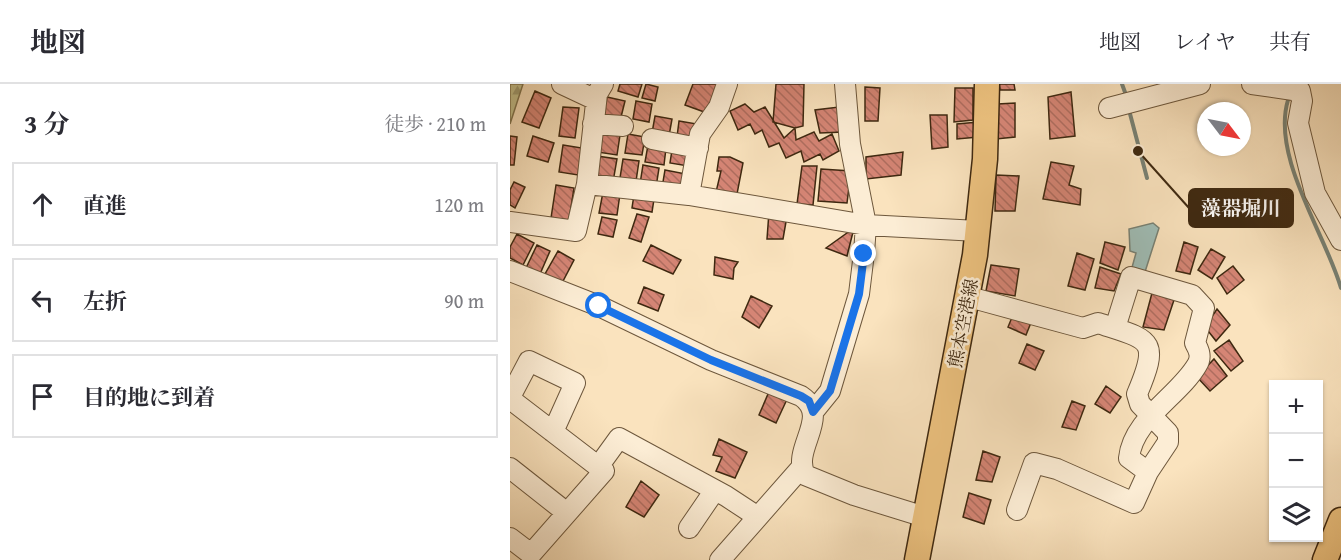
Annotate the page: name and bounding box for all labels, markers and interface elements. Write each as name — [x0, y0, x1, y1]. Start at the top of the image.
text: 地図 — [30, 21, 86, 62]
text: 地図 — [1099, 26, 1141, 57]
text: レイヤ — [1174, 26, 1236, 57]
text: 共有 — [1269, 26, 1311, 57]
north arrow — [1197, 102, 1251, 156]
text: 3 分 — [24, 104, 69, 143]
text: 徒歩 · 210 m — [384, 109, 486, 138]
icon: ahead — [26, 188, 59, 221]
text: 直進 — [83, 189, 127, 221]
callout: 藻器堀川 — [1189, 189, 1293, 227]
text: 120 m — [434, 190, 484, 219]
text: 藻器堀川 — [1201, 193, 1281, 222]
route end — [850, 240, 876, 266]
street label: 熊本空港線 — [941, 276, 985, 370]
icon: left — [26, 284, 59, 317]
text: 左折 — [83, 285, 127, 317]
text: 90 m — [444, 286, 484, 315]
route start — [585, 292, 611, 318]
icon: arrive — [26, 380, 59, 413]
map controls — [1269, 380, 1323, 542]
button: + — [1269, 380, 1323, 434]
text: 目的地に到着 — [83, 381, 215, 413]
button: − — [1269, 434, 1323, 488]
button: layers — [1269, 488, 1323, 542]

